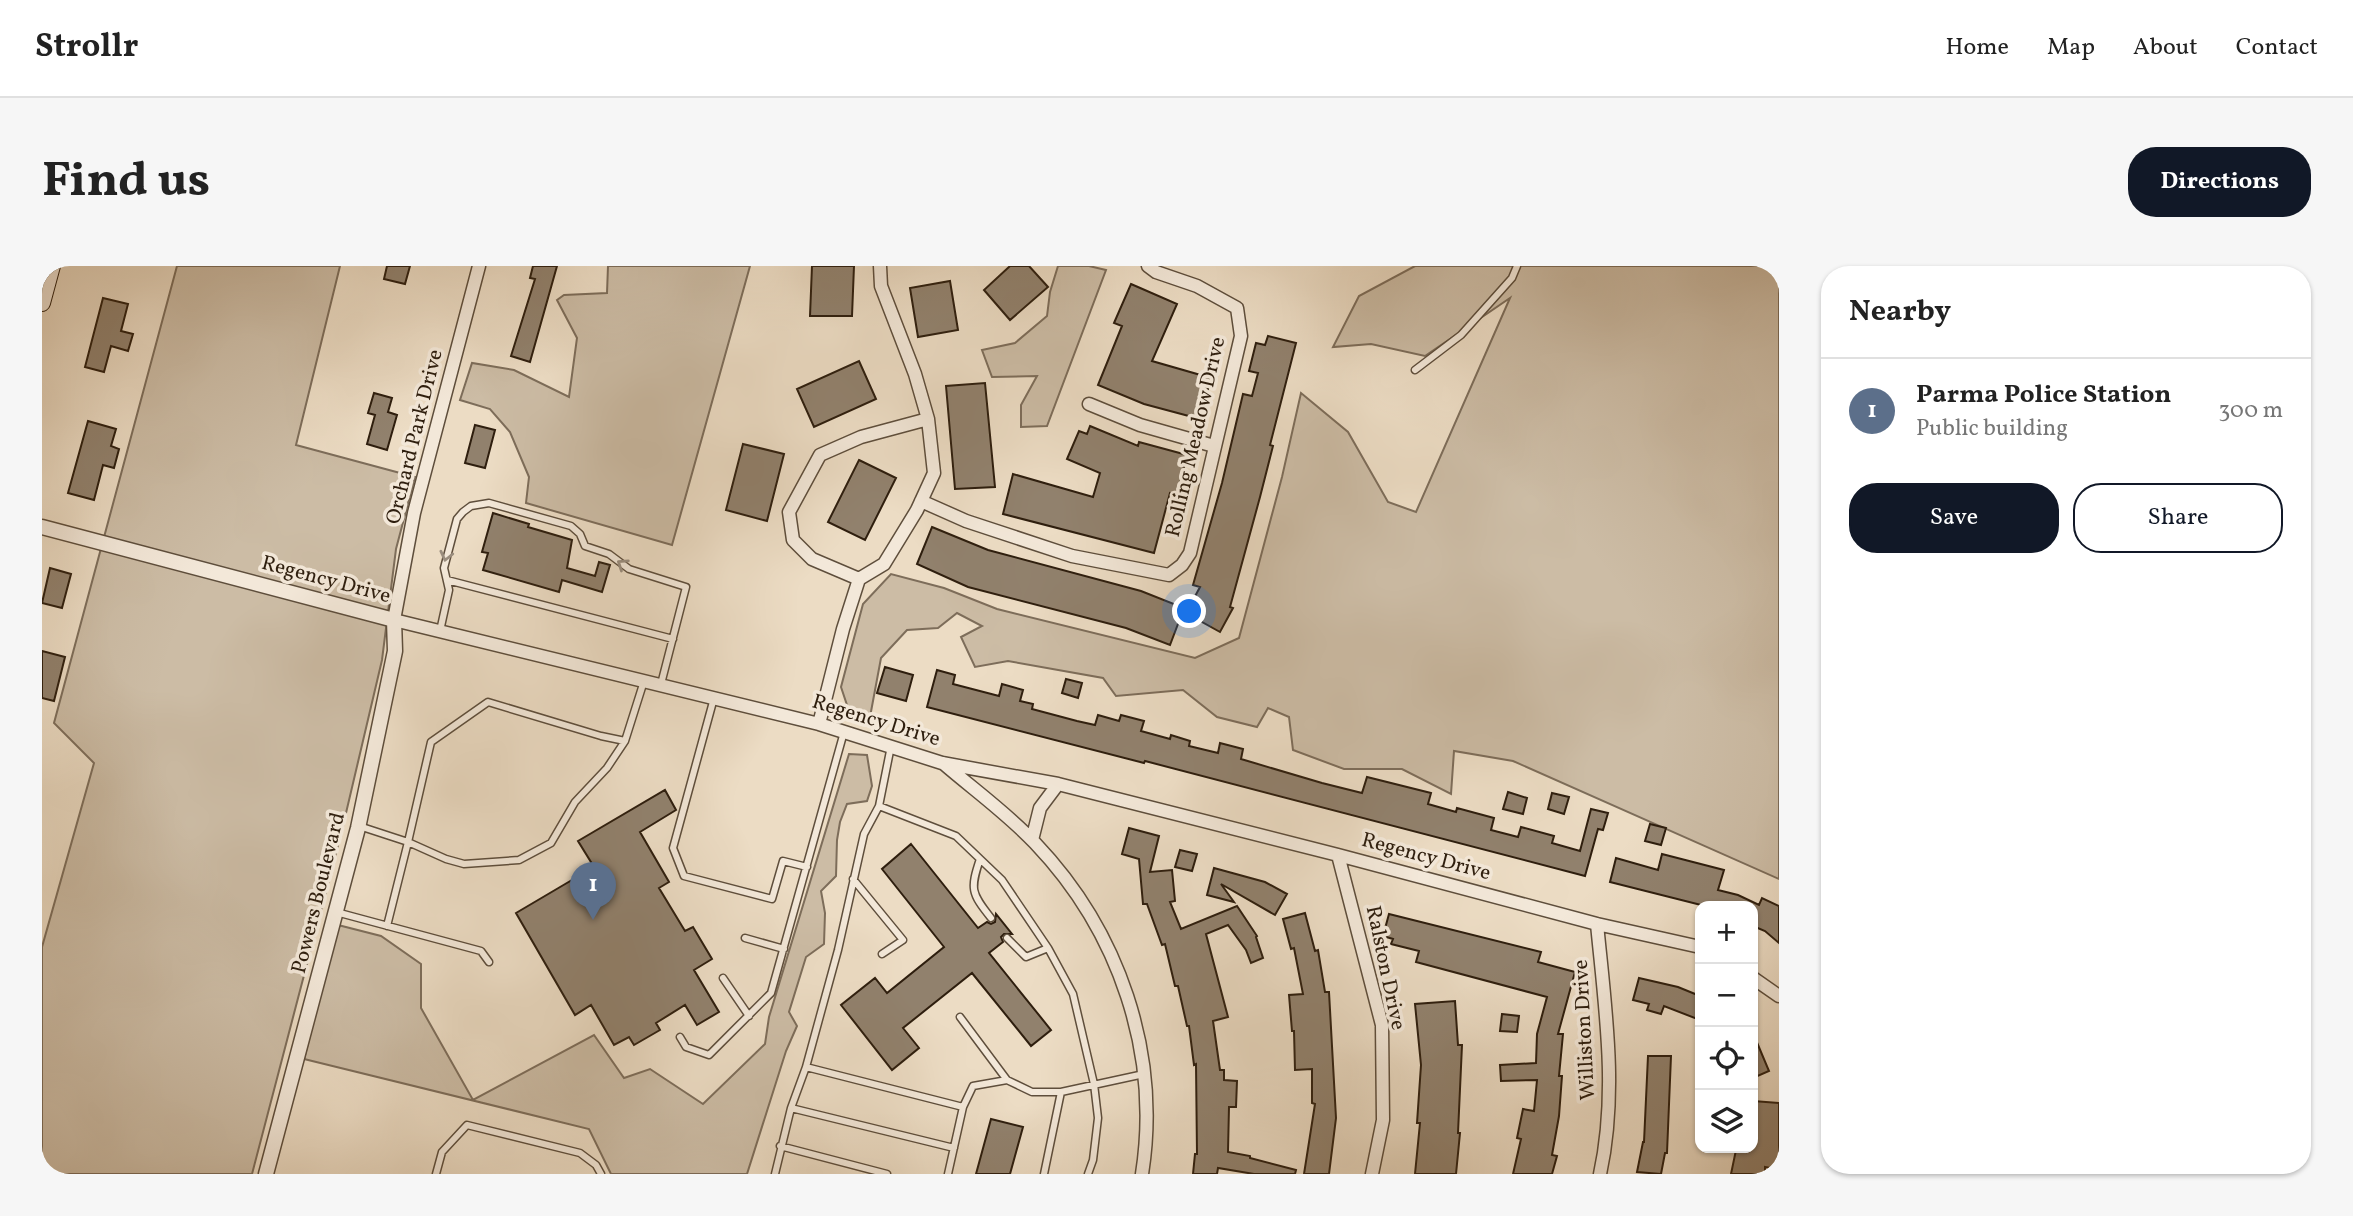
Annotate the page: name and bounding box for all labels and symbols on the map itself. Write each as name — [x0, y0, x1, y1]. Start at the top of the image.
street label: Rolling Meadow Drive — [1159, 334, 1233, 540]
street label: Orchard Park Drive — [379, 347, 451, 527]
street label: Regency Drive — [258, 549, 394, 611]
one-way arrow — [440, 549, 455, 561]
one-way arrow — [617, 559, 630, 572]
your location — [1172, 594, 1206, 628]
street label: Regency Drive — [808, 688, 944, 754]
street label: Powers Boulevard — [285, 809, 353, 977]
street label: Regency Drive — [1358, 826, 1494, 888]
pin: 1 — [570, 862, 616, 920]
street label: Ralston Drive — [1358, 903, 1412, 1033]
street label: Williston Drive — [1567, 959, 1603, 1101]

